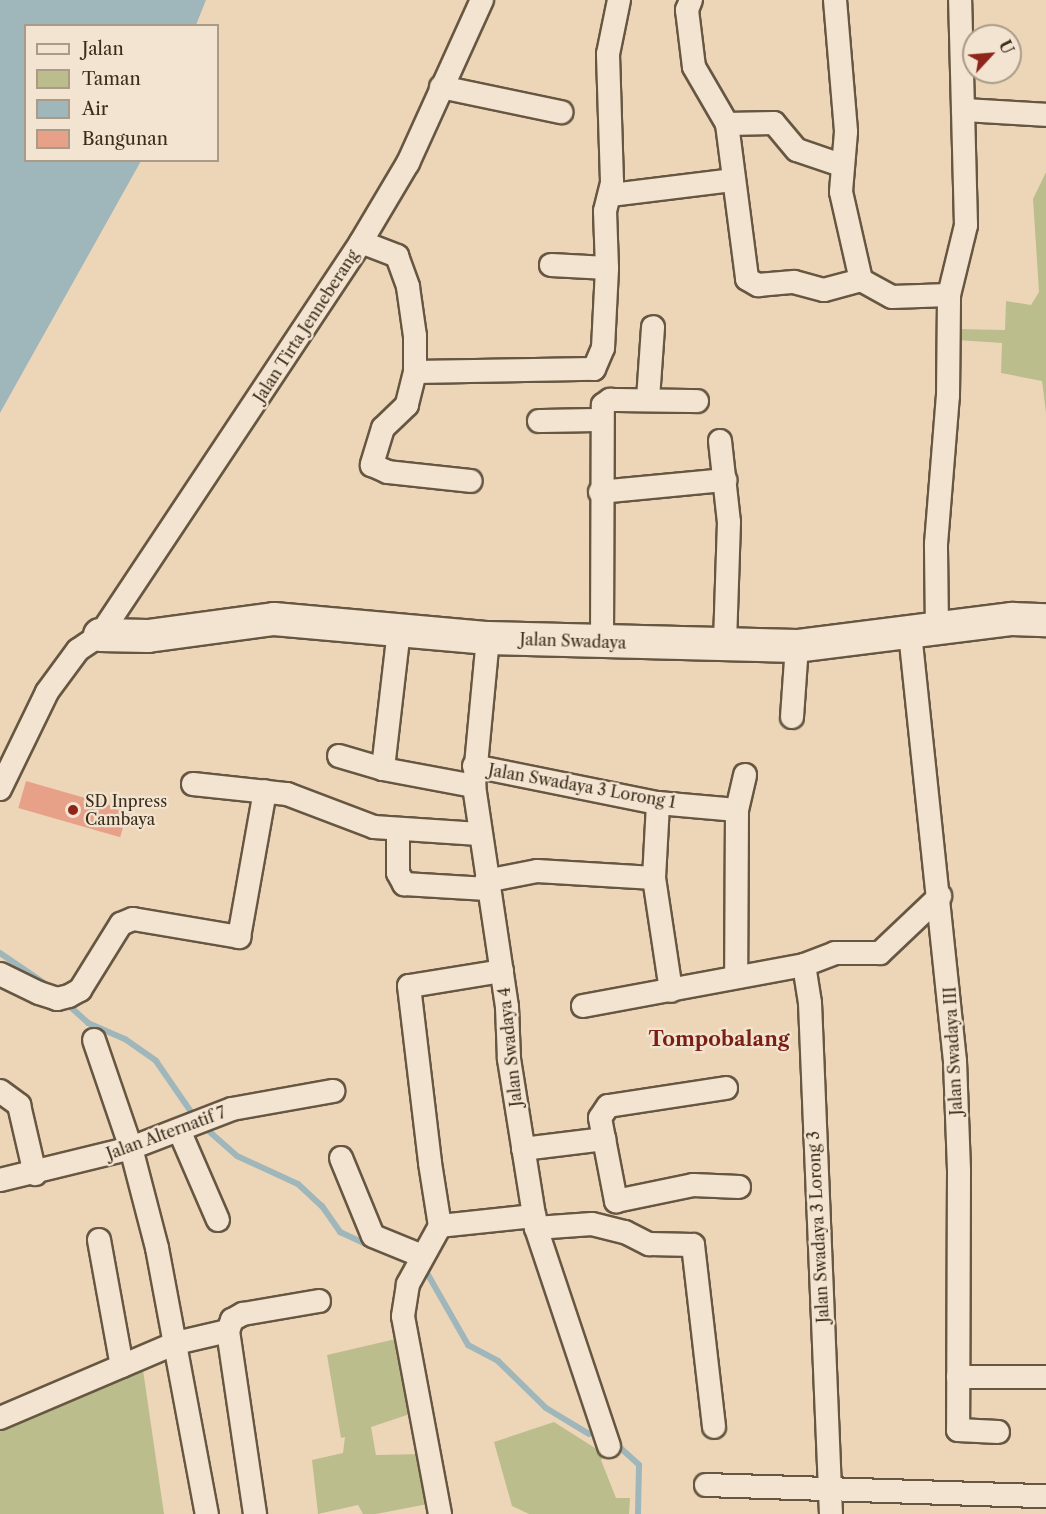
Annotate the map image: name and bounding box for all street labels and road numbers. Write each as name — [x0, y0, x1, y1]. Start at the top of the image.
street label: Jalan Tirta Jenneberang — [249, 246, 363, 406]
street label: Jalan Swadaya — [519, 630, 627, 652]
street label: Jalan Swadaya 3 Lorong 1 — [487, 760, 677, 812]
street label: Jalan Swadaya 4 — [494, 986, 526, 1108]
street label: Jalan Swadaya III — [940, 986, 966, 1116]
street label: Jalan Alternatif 7 — [103, 1102, 229, 1164]
street label: Jalan Swadaya 3 Lorong 3 — [803, 1131, 833, 1323]

